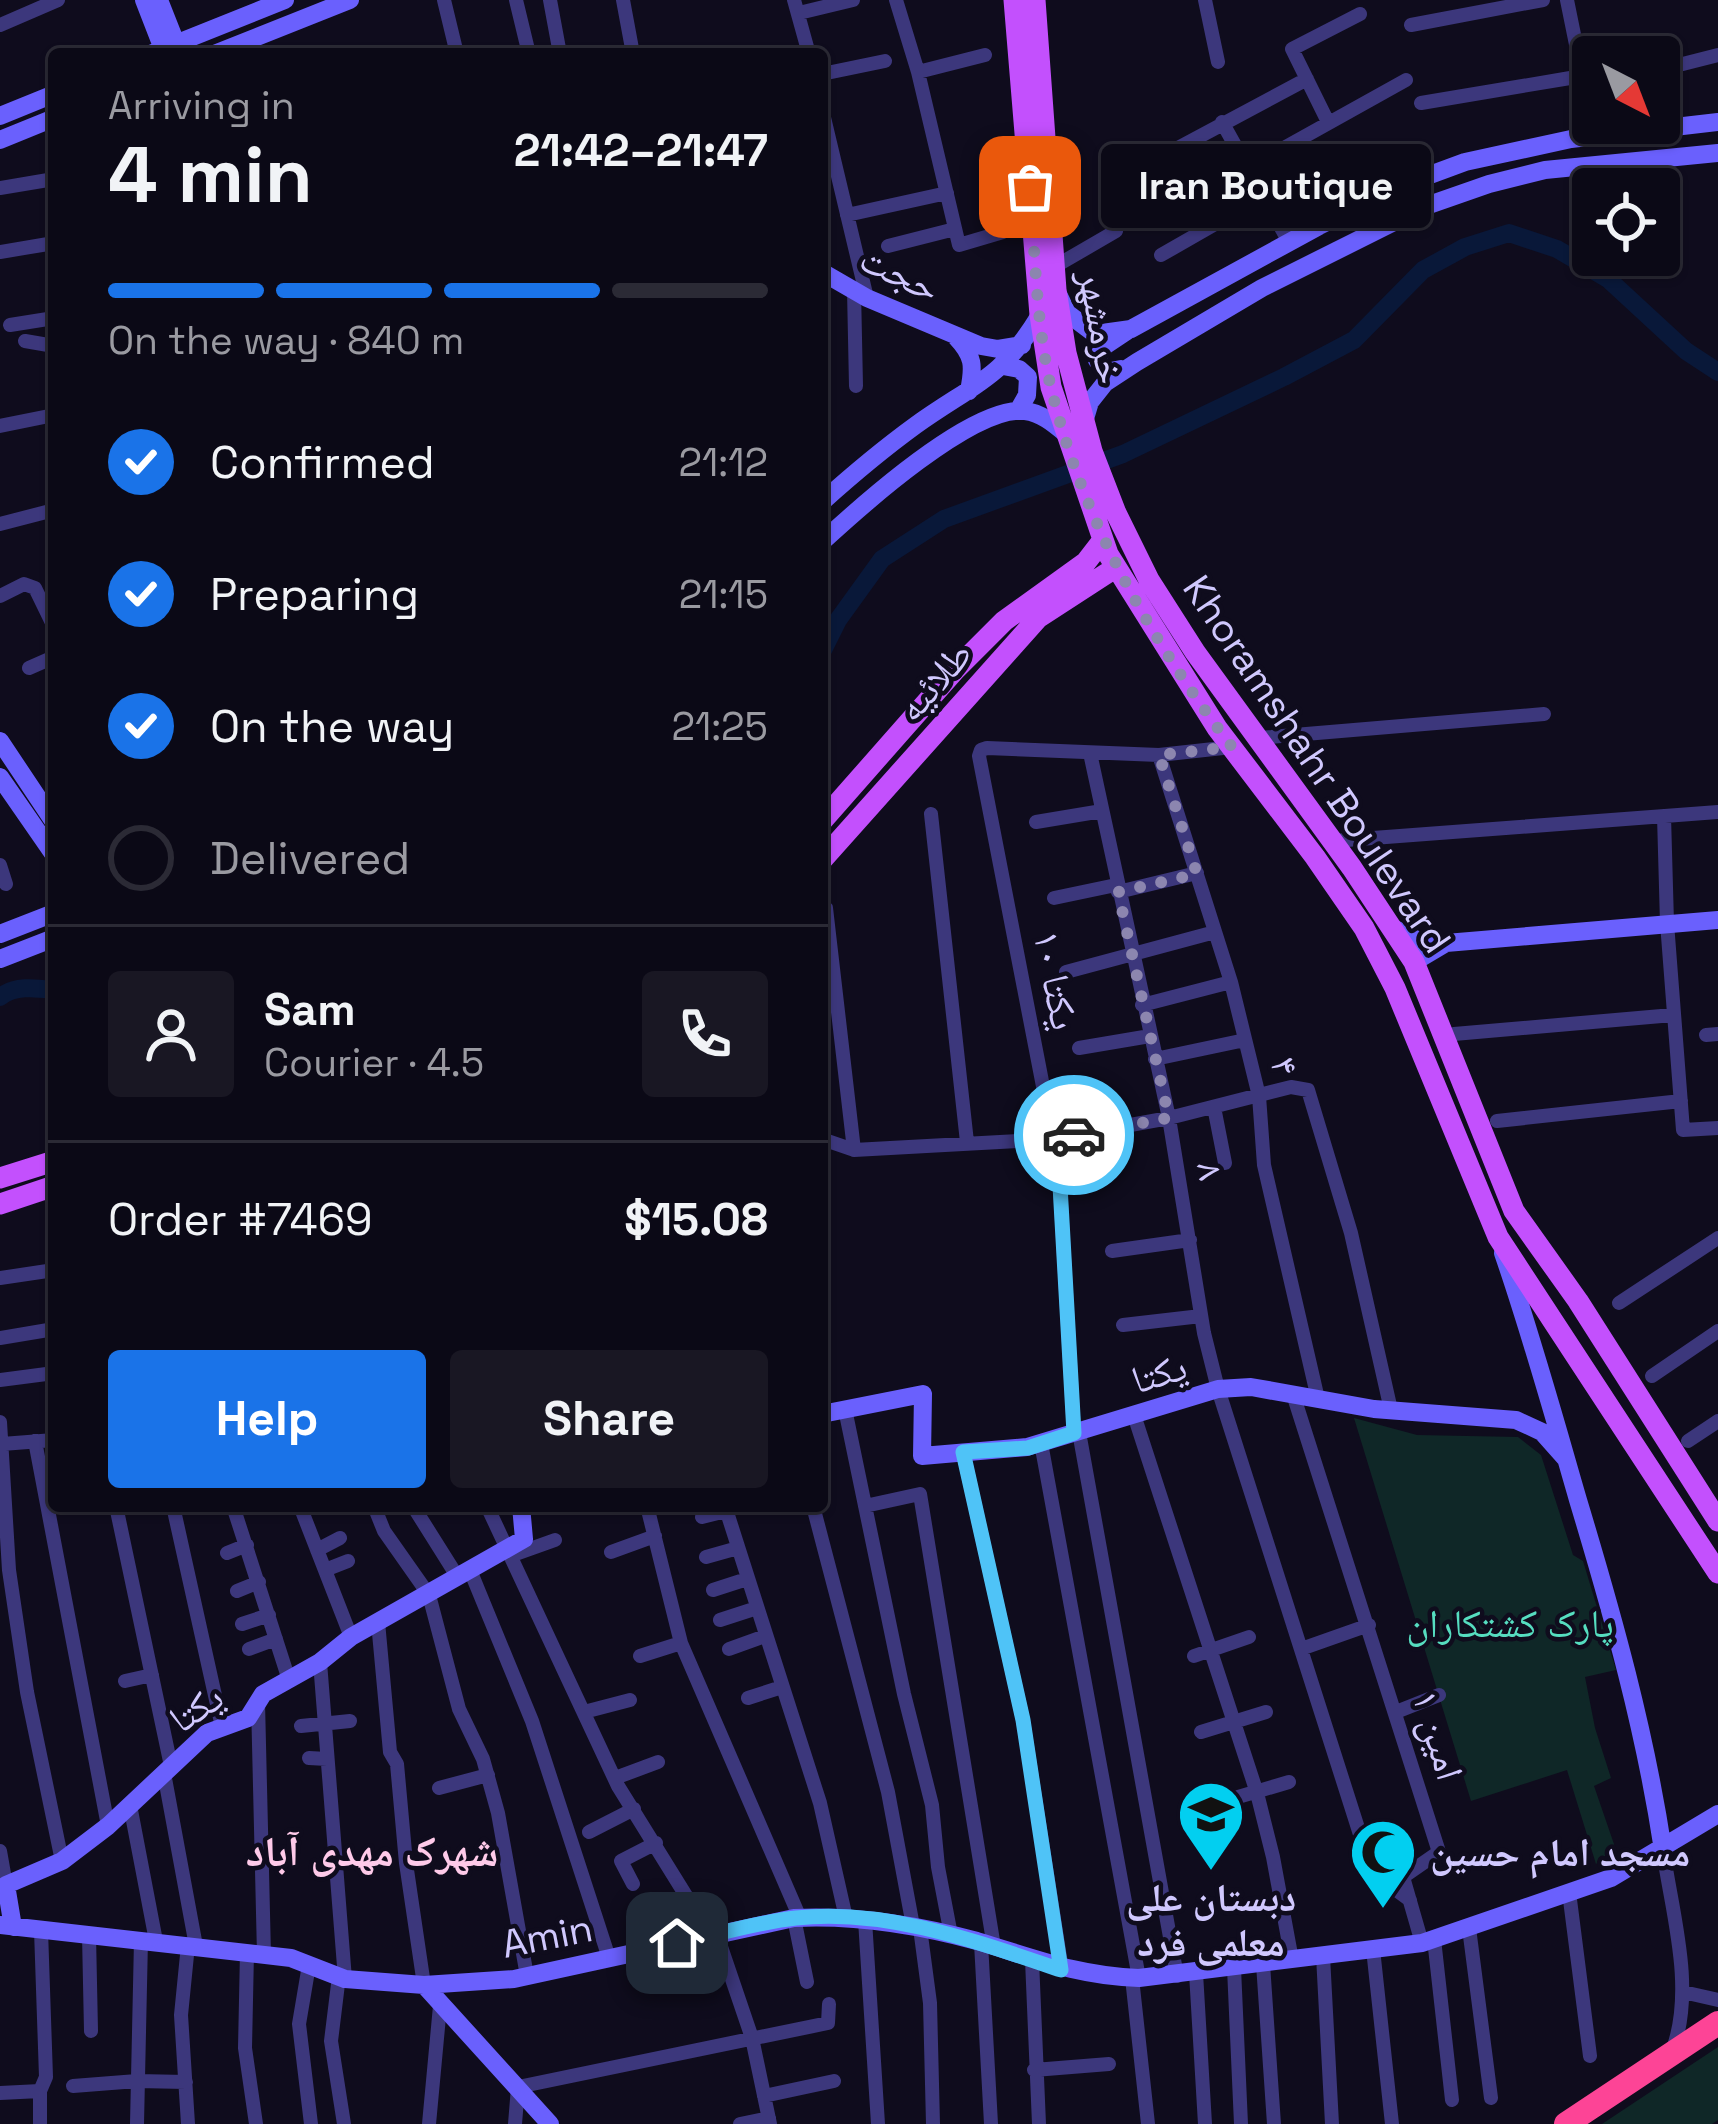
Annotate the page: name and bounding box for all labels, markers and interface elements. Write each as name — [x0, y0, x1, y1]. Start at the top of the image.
north arrow — [1572, 36, 1680, 144]
map controls — [1572, 36, 1680, 276]
text: Arriving in — [108, 81, 295, 130]
text: 21:42–21:47 — [514, 122, 768, 179]
text: 4 min — [108, 125, 313, 225]
pin — [979, 136, 1081, 238]
callout: Iran Boutique — [1102, 145, 1432, 229]
icon: bag — [997, 154, 1063, 220]
text: Iran Boutique — [1138, 161, 1394, 210]
button: locate — [1572, 168, 1680, 276]
street label: حجت — [852, 233, 948, 313]
street label: خرمشهر — [1068, 265, 1136, 388]
text: On the way · 840 m — [108, 316, 464, 365]
icon: check — [108, 429, 174, 495]
text: Confirmed — [210, 434, 435, 491]
text: 21:12 — [678, 438, 768, 487]
icon: check — [108, 561, 174, 627]
text: Preparing — [210, 566, 419, 623]
street label: Khoramshahr Boulevard — [1172, 566, 1462, 962]
text: 21:15 — [679, 570, 768, 619]
street label: طلائیه — [885, 630, 983, 732]
icon: check — [108, 693, 174, 759]
text: On the way — [210, 698, 454, 755]
text: 21:25 — [671, 702, 768, 751]
text: Delivered — [210, 830, 410, 887]
street label: ۱۰ یکتا — [1022, 926, 1090, 1034]
button: person — [108, 971, 234, 1097]
button: phone — [642, 971, 768, 1097]
text: Sam — [264, 981, 356, 1038]
text: Courier · 4.5 — [264, 1038, 484, 1087]
street label: ۴ — [1259, 1052, 1311, 1080]
courier — [1014, 1075, 1134, 1195]
icon: car — [1041, 1102, 1107, 1168]
street label: ۸ — [1185, 1158, 1237, 1184]
text: Order #7469 — [108, 1191, 373, 1248]
text: $15.08 — [624, 1191, 768, 1248]
street label: یکتا — [1125, 1342, 1193, 1404]
button: Help — [108, 1350, 426, 1488]
button: Share — [450, 1350, 768, 1488]
park label: پارک کشتکاران — [1406, 1599, 1614, 1648]
street label: یکتا — [159, 1672, 233, 1744]
street label: امین ۱ — [1401, 1684, 1475, 1786]
school or university icon: دبستان علی معلمی فرد — [1176, 1779, 1246, 1873]
mosque icon: مسجد امام حسین — [1348, 1817, 1418, 1911]
district label: شهرک مهدی آباد — [246, 1825, 498, 1878]
place label: مسجد امام حسین — [1430, 1828, 1690, 1879]
place label: دبستان علی معلمی فرد — [1126, 1873, 1296, 1967]
pin — [626, 1892, 728, 1994]
street label: Amin — [497, 1903, 597, 1969]
icon: home — [644, 1910, 710, 1976]

